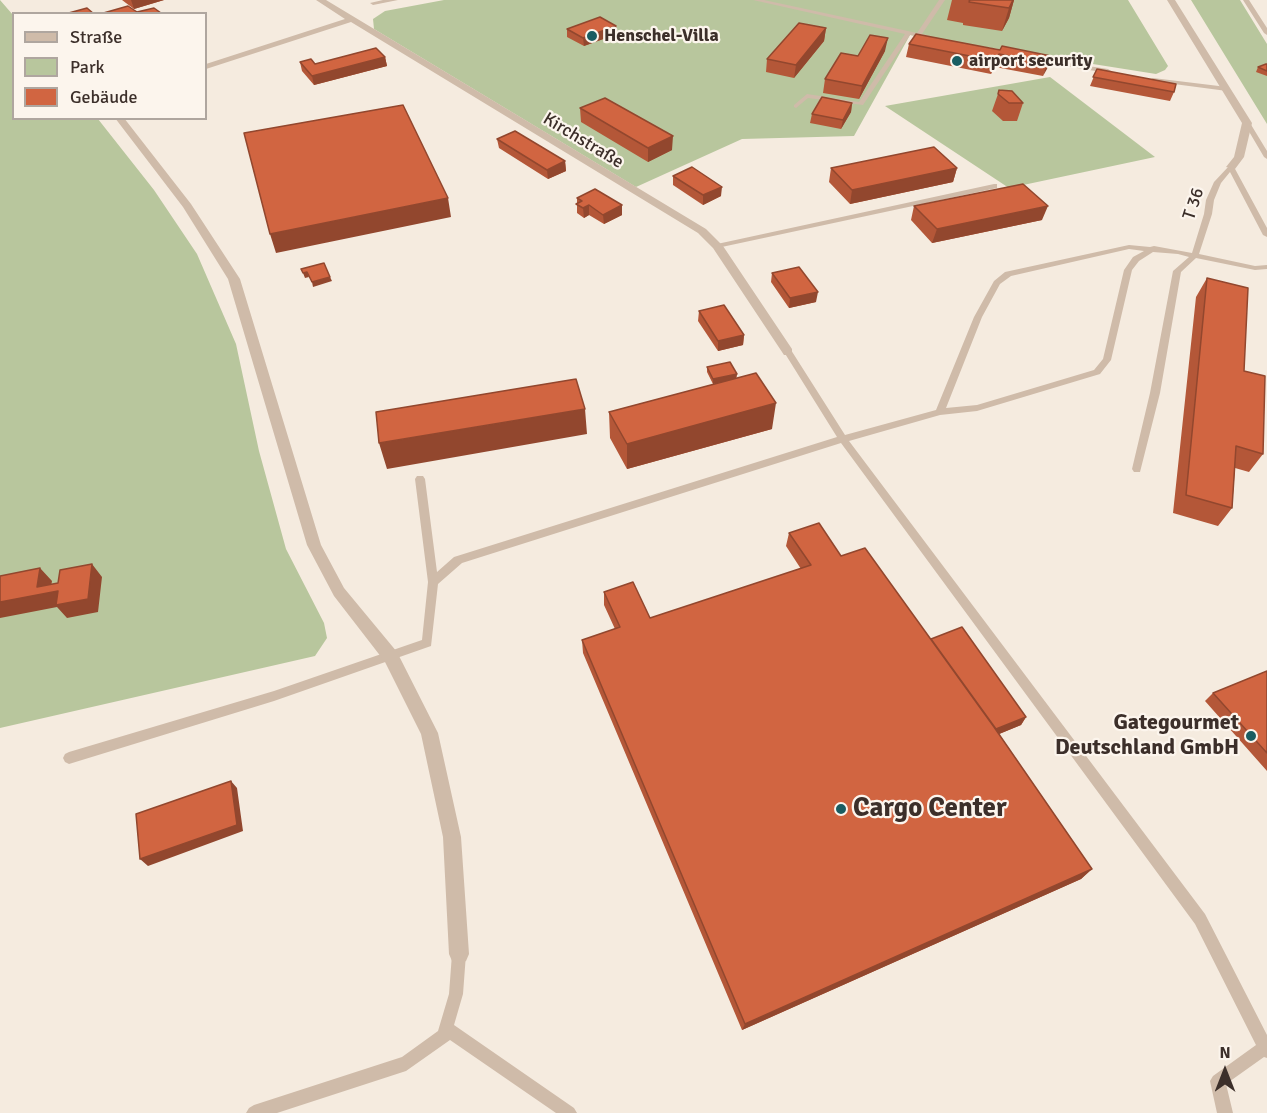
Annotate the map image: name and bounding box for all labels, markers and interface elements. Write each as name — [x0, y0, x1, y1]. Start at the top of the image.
legend — [12, 12, 207, 120]
place label: Henschel-Villa — [604, 25, 719, 47]
text: Straße — [70, 26, 122, 48]
marker: Henschel-Villa — [585, 29, 599, 43]
place label: airport security — [969, 50, 1092, 72]
marker: airport security — [950, 54, 964, 68]
text: Park — [70, 56, 105, 78]
text: Gebäude — [70, 86, 138, 108]
street label: Kirchstraße — [539, 108, 627, 174]
street label: T 36 — [1179, 185, 1209, 223]
place label: Gategourmet Deutschland GmbH — [1055, 710, 1239, 762]
marker: Gategourmet Deutschland GmbH — [1244, 729, 1258, 743]
place label: Cargo Center — [853, 793, 1007, 825]
marker: Cargo Center — [834, 802, 848, 816]
north arrow — [1195, 1041, 1255, 1101]
text: N — [1219, 1043, 1231, 1063]

